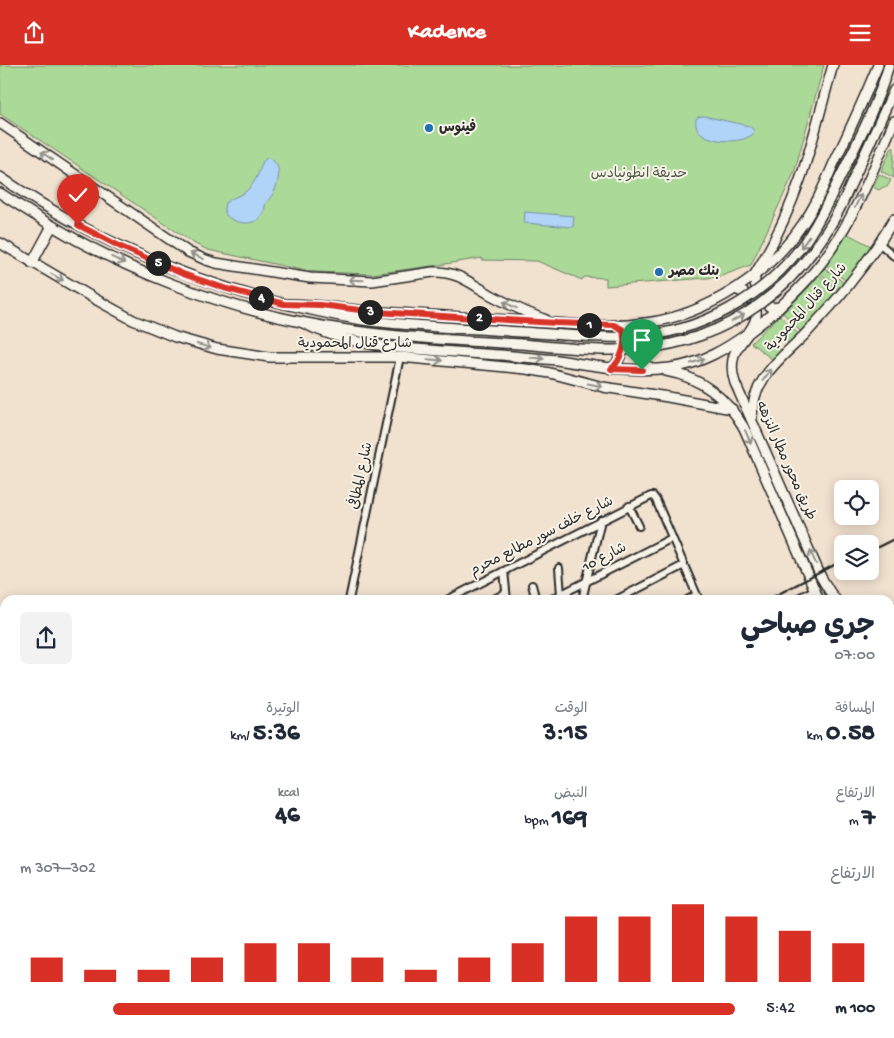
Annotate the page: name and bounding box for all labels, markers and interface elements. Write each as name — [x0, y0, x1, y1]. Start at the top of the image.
icon: share — [20, 19, 48, 47]
icon: menu — [846, 19, 874, 47]
text: Kadence — [408, 20, 486, 46]
place label: فينوس — [439, 118, 476, 137]
marker: فينوس — [423, 122, 435, 134]
one-way arrow — [40, 151, 54, 161]
park label: حديقة انطونيادس — [591, 166, 687, 183]
pin — [57, 174, 99, 225]
icon: check — [64, 181, 92, 209]
one-way arrow — [854, 194, 863, 209]
one-way arrow — [800, 235, 810, 249]
one-way arrow — [189, 250, 204, 260]
pin: 5 — [146, 251, 170, 275]
text: 5 — [155, 255, 162, 272]
one-way arrow — [110, 256, 125, 265]
street label: شارع قنال المحمودية — [763, 260, 851, 356]
place label: بنك مصر — [667, 264, 719, 281]
marker: بنك مصر — [653, 266, 665, 278]
one-way arrow — [49, 273, 64, 282]
one-way arrow — [349, 276, 365, 285]
pin: 4 — [248, 285, 274, 311]
text: 4 — [258, 290, 265, 307]
pin: 3 — [358, 299, 382, 325]
one-way arrow — [503, 300, 518, 309]
text: 3 — [367, 304, 374, 321]
pin: 2 — [466, 305, 492, 331]
text: 2 — [476, 310, 483, 327]
pin: 1 — [576, 313, 602, 337]
one-way arrow — [730, 313, 745, 322]
text: 1 — [587, 317, 592, 334]
pin — [621, 319, 663, 370]
icon: arrive — [628, 326, 656, 354]
street label: شارع قنال المحمودية — [298, 336, 412, 353]
one-way arrow — [195, 342, 211, 351]
one-way arrow — [529, 353, 545, 363]
one-way arrow — [427, 355, 443, 365]
one-way arrow — [690, 356, 706, 366]
one-way arrow — [761, 369, 772, 382]
one-way arrow — [587, 381, 603, 390]
street label: طريق محور مطار النزهه — [751, 399, 819, 523]
one-way arrow — [743, 429, 753, 444]
street label: شارع المطافى — [344, 440, 377, 511]
map controls — [834, 480, 879, 580]
button: locate — [834, 480, 879, 525]
street label: شارع خلف سور مطابع محرم — [467, 493, 617, 581]
button: layers — [834, 535, 879, 580]
street label: شارع 10 — [579, 540, 630, 577]
one-way arrow — [807, 550, 817, 565]
text: جري صباحي — [741, 611, 875, 644]
button: share — [20, 612, 72, 664]
text: 07:00 — [834, 647, 875, 666]
text: الوتيرة — [266, 701, 300, 718]
text: الوقت — [555, 701, 587, 718]
text: المسافة — [835, 701, 875, 718]
text: 5:36 — [253, 720, 300, 749]
text: 3:15 — [543, 720, 587, 749]
text: 0.58 — [826, 720, 875, 749]
text: /km — [230, 728, 253, 745]
text: km — [807, 728, 826, 745]
text: kcal — [278, 785, 300, 802]
text: النبض — [554, 786, 587, 803]
text: الارتفاع — [836, 786, 875, 803]
text: 46 — [275, 802, 300, 831]
text: 169 — [552, 805, 587, 834]
text: 7 — [862, 805, 875, 834]
text: bpm — [524, 813, 552, 830]
text: m — [849, 813, 862, 830]
text: 302–307 m — [20, 860, 96, 879]
text: الارتفاع — [830, 866, 875, 885]
text: 5:42 — [766, 1000, 795, 1019]
text: 100 m — [835, 1000, 875, 1019]

